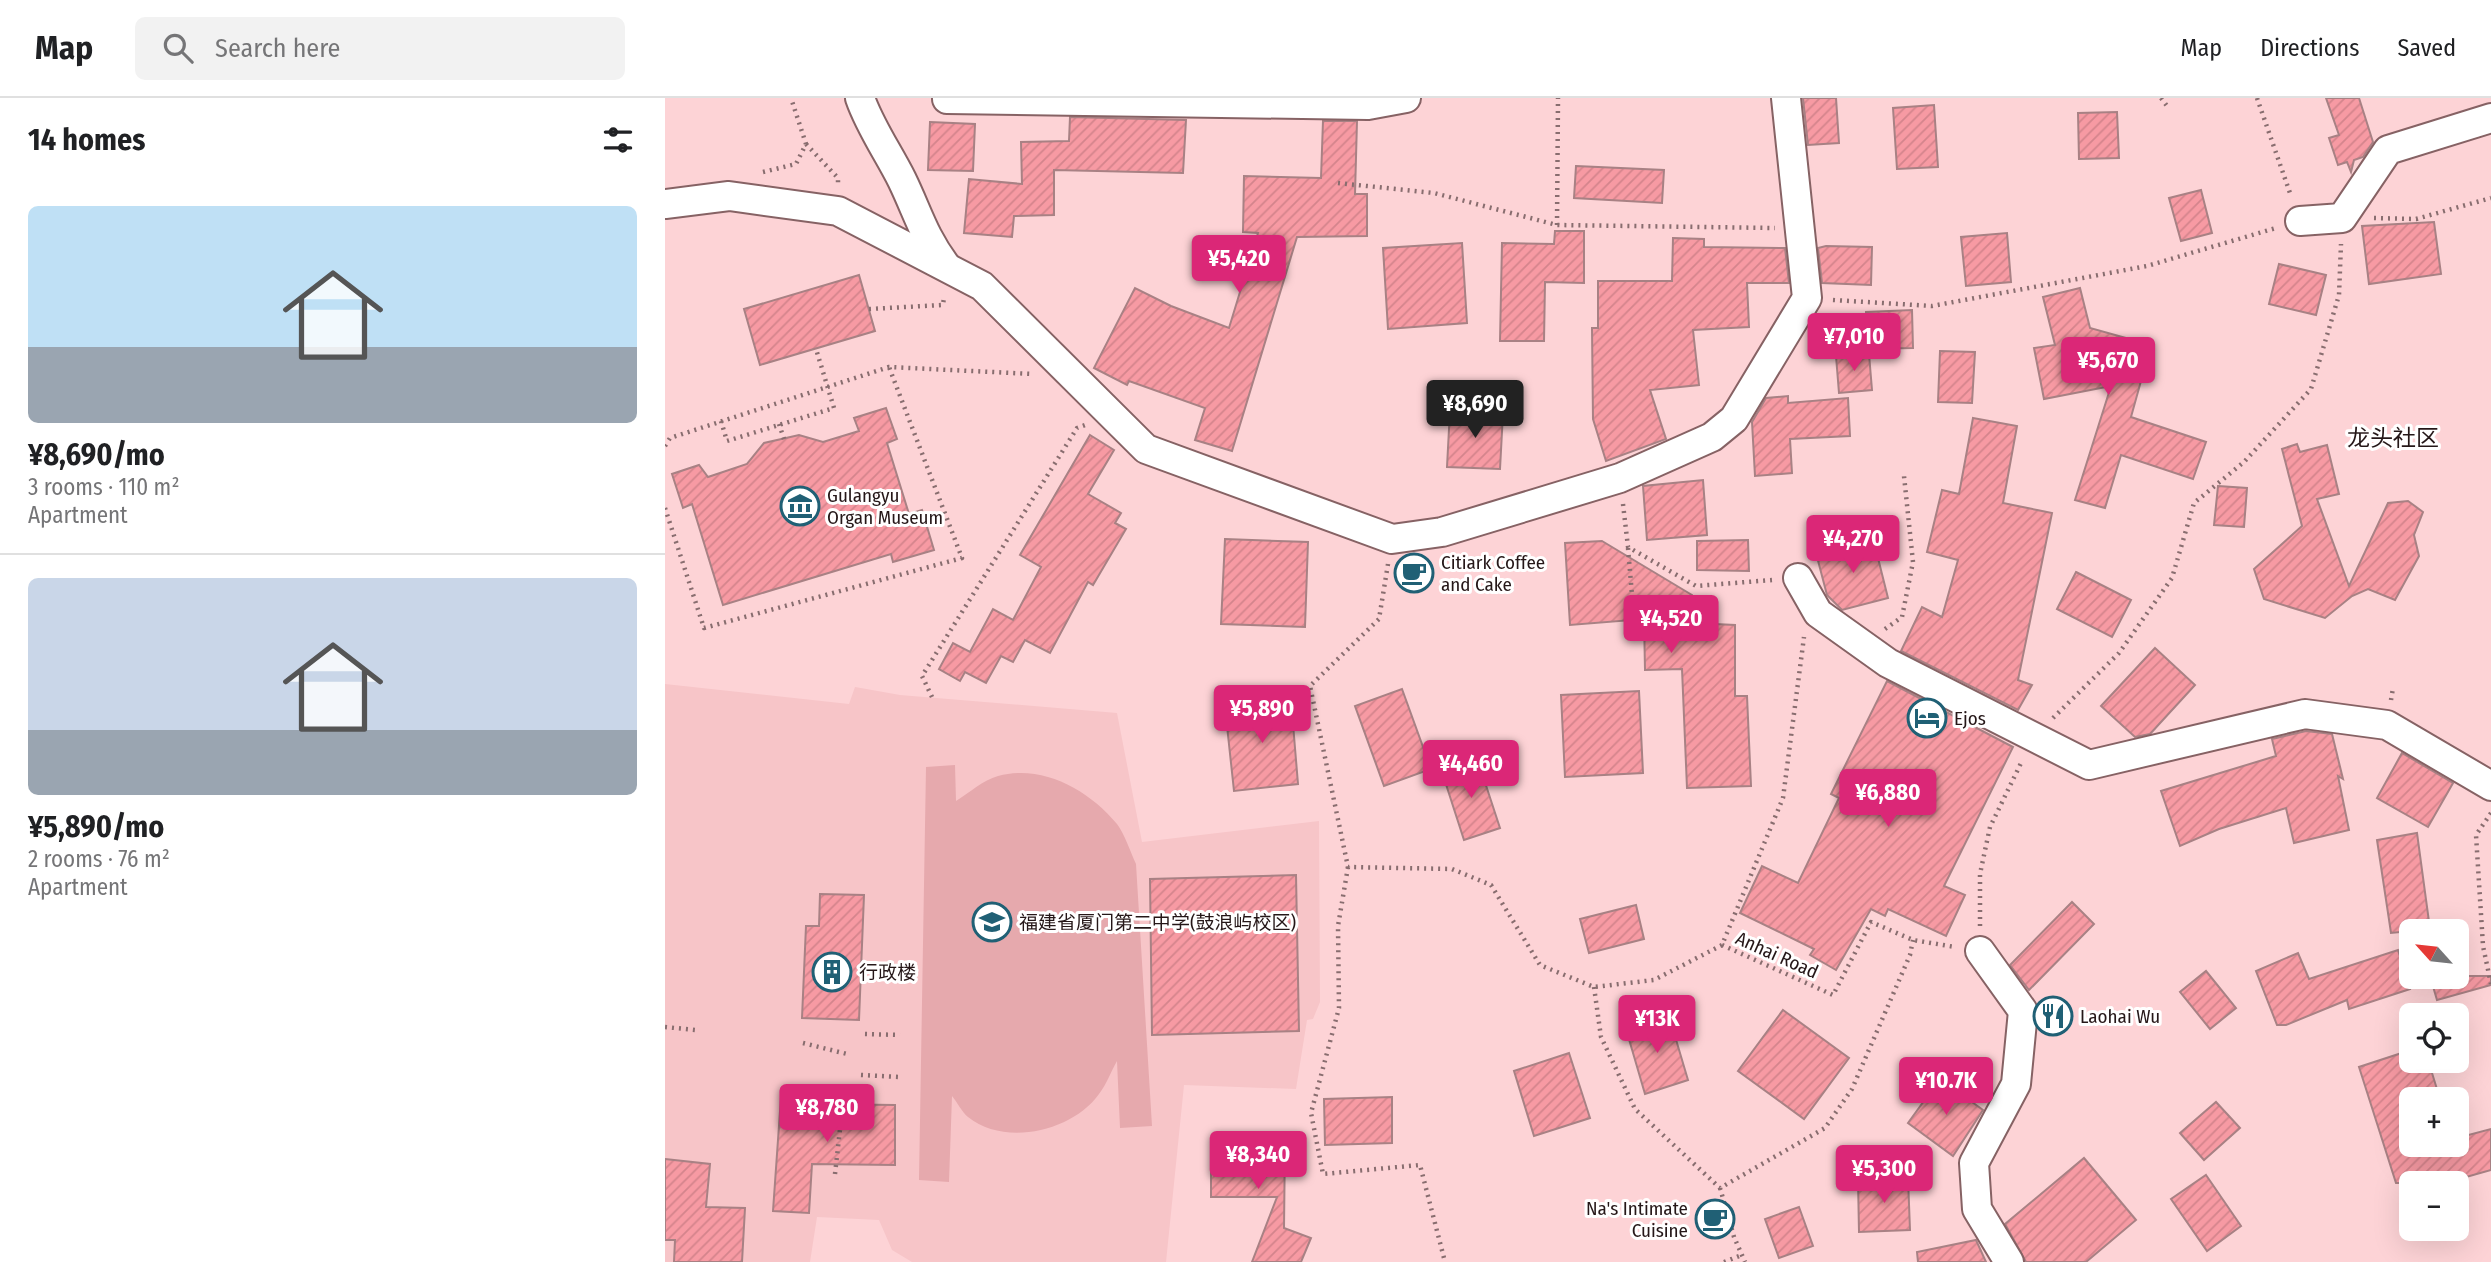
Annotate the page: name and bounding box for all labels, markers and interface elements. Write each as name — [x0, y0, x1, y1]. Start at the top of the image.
search box — [135, 17, 625, 80]
text: Map — [35, 28, 93, 68]
icon: search — [159, 29, 197, 67]
text: Search here — [215, 33, 340, 64]
text: Map — [2181, 34, 2222, 62]
text: Directions — [2260, 34, 2359, 62]
text: Saved — [2397, 34, 2456, 62]
icon: filters — [599, 121, 637, 159]
text: 14 homes — [28, 122, 145, 158]
pin: ¥5,420 — [1182, 236, 1296, 295]
text: ¥5,420 — [1208, 244, 1270, 272]
icon: home — [270, 252, 396, 378]
pin: ¥7,010 — [1797, 314, 1911, 373]
text: ¥7,010 — [1824, 322, 1884, 350]
pin: ¥5,670 — [2051, 338, 2165, 397]
text: ¥5,670 — [2077, 346, 2139, 374]
pin: ¥8,690 — [1418, 380, 1532, 440]
text: ¥8,690 — [1443, 389, 1507, 417]
district label: 龙头社区 — [2347, 424, 2439, 452]
text: ¥8,690/mo — [28, 437, 165, 473]
text: 3 rooms · 110 m² — [28, 473, 179, 501]
place label: Gulangyu Organ Museum — [827, 484, 943, 529]
museum icon: Gulangyu Organ Museum — [779, 485, 821, 527]
text: Apartment — [28, 501, 128, 529]
pin: ¥4,270 — [1796, 516, 1910, 575]
text: ¥4,270 — [1822, 524, 1884, 552]
place label: Citiark Coffee and Cake — [1441, 551, 1545, 596]
cafe icon: Citiark Coffee and Cake — [1393, 552, 1435, 594]
pin: ¥4,520 — [1614, 596, 1728, 655]
text: ¥4,520 — [1640, 604, 1702, 632]
icon: home — [270, 624, 396, 750]
pin: ¥5,890 — [1205, 686, 1319, 745]
text: ¥5,890 — [1230, 694, 1294, 722]
hotel icon: Ejos — [1906, 697, 1948, 739]
place label: Ejos — [1954, 707, 1986, 730]
pin: ¥4,460 — [1414, 740, 1528, 800]
text: ¥4,460 — [1439, 749, 1503, 777]
pin: ¥6,880 — [1831, 770, 1945, 829]
text: ¥6,880 — [1855, 778, 1921, 806]
text: ¥5,890/mo — [28, 809, 164, 845]
text: 2 rooms · 76 m² — [28, 845, 170, 873]
text: Apartment — [28, 873, 128, 901]
school or university icon: 福建省厦门第二中学(鼓浪屿校区) — [971, 901, 1013, 943]
place label: 福建省厦门第二中学(鼓浪屿校区) — [1019, 911, 1296, 934]
north arrow — [2399, 919, 2469, 989]
map controls — [2399, 919, 2469, 1241]
street label: Anhai Road — [1732, 927, 1822, 983]
building icon: 行政楼 — [811, 951, 853, 993]
place label: 行政楼 — [859, 961, 916, 984]
restaurant icon: Laohai Wu — [2032, 995, 2074, 1037]
pin: ¥13K — [1616, 996, 1698, 1055]
button: locate — [2399, 1003, 2469, 1073]
text: ¥13K — [1634, 1004, 1680, 1032]
place label: Laohai Wu — [2080, 1005, 2160, 1028]
pin: ¥10.7K — [1889, 1058, 2003, 1117]
text: ¥10.7K — [1915, 1066, 1977, 1094]
pin: ¥8,780 — [770, 1084, 884, 1144]
button: + — [2399, 1087, 2469, 1157]
text: ¥8,780 — [795, 1093, 859, 1121]
pin: ¥8,340 — [1201, 1132, 1315, 1191]
text: ¥8,340 — [1226, 1140, 1290, 1168]
pin: ¥5,300 — [1827, 1146, 1941, 1205]
text: ¥5,300 — [1852, 1154, 1916, 1182]
button: − — [2399, 1171, 2469, 1241]
place label: Na's Intimate Cuisine — [1586, 1197, 1688, 1242]
cafe icon: Na's Intimate Cuisine — [1694, 1198, 1736, 1240]

